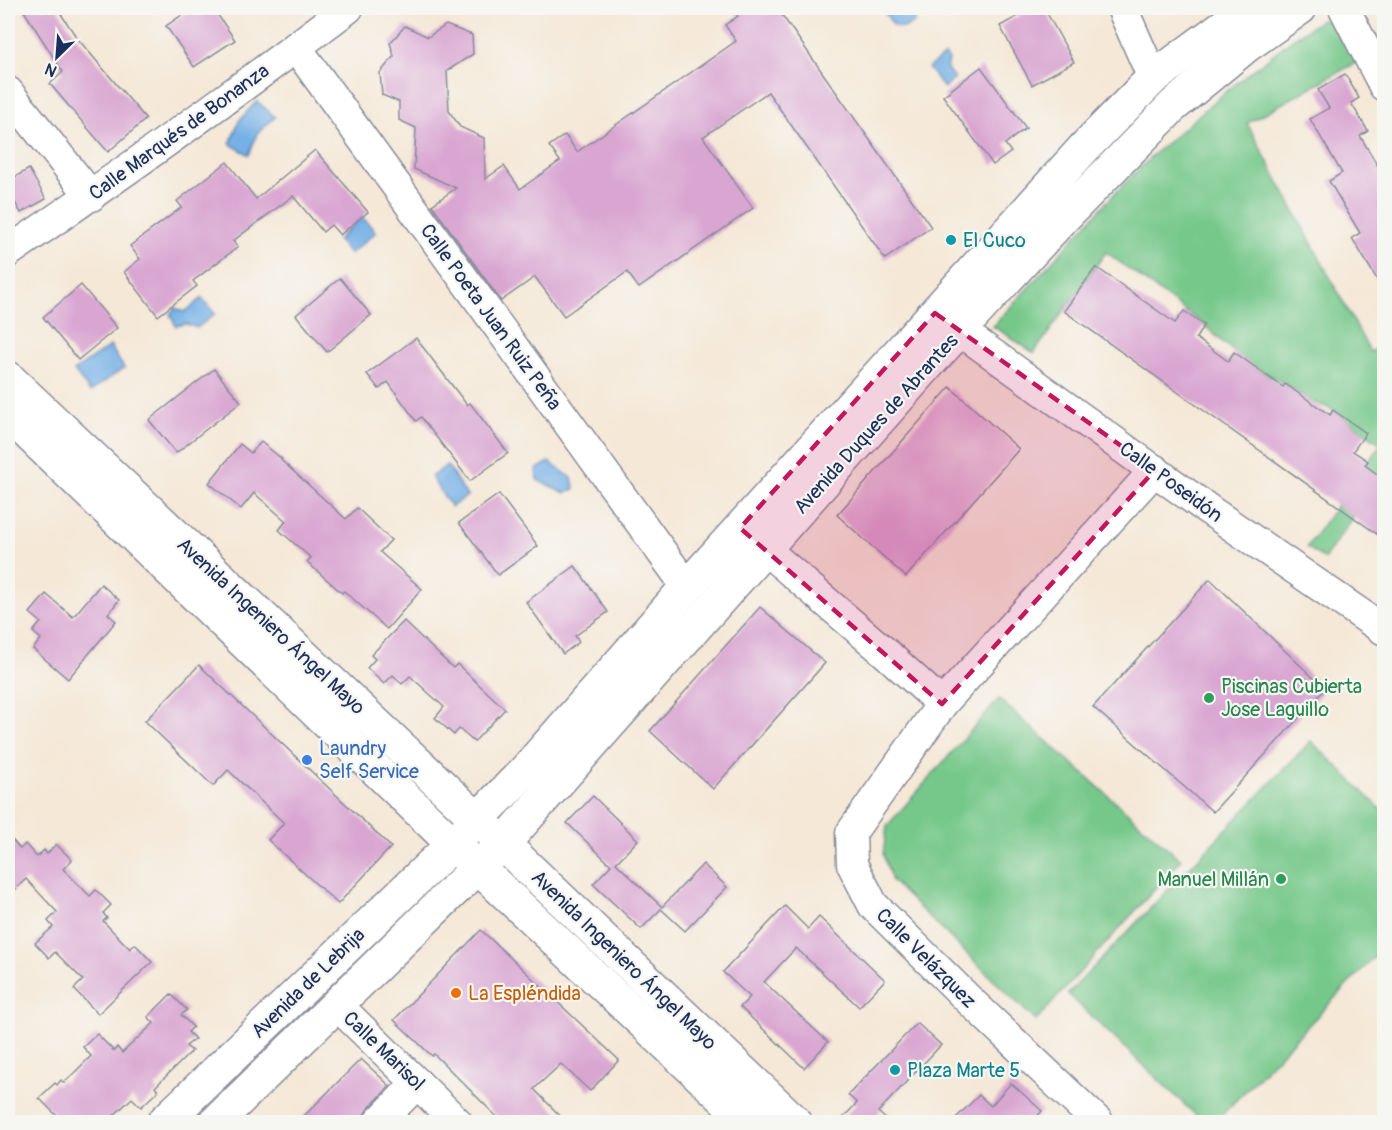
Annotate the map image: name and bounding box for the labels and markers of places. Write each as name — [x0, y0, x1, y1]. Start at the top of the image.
place label: El Cuco — [963, 228, 1026, 253]
marker: El Cuco — [944, 233, 958, 247]
place label: Piscinas Cubierta Jose Laguillo — [1221, 674, 1362, 722]
marker: Piscinas Cubierta Jose Laguillo — [1202, 691, 1216, 705]
place label: Laundry Self Service — [319, 736, 419, 784]
marker: Laundry Self Service — [300, 753, 314, 767]
place label: Manuel Millán — [1157, 867, 1269, 892]
marker: Manuel Millán — [1274, 872, 1288, 886]
place label: La Espléndida — [468, 981, 581, 1006]
marker: La Espléndida — [449, 986, 463, 1000]
place label: Plaza Marte 5 — [907, 1058, 1020, 1083]
marker: Plaza Marte 5 — [888, 1063, 902, 1077]

